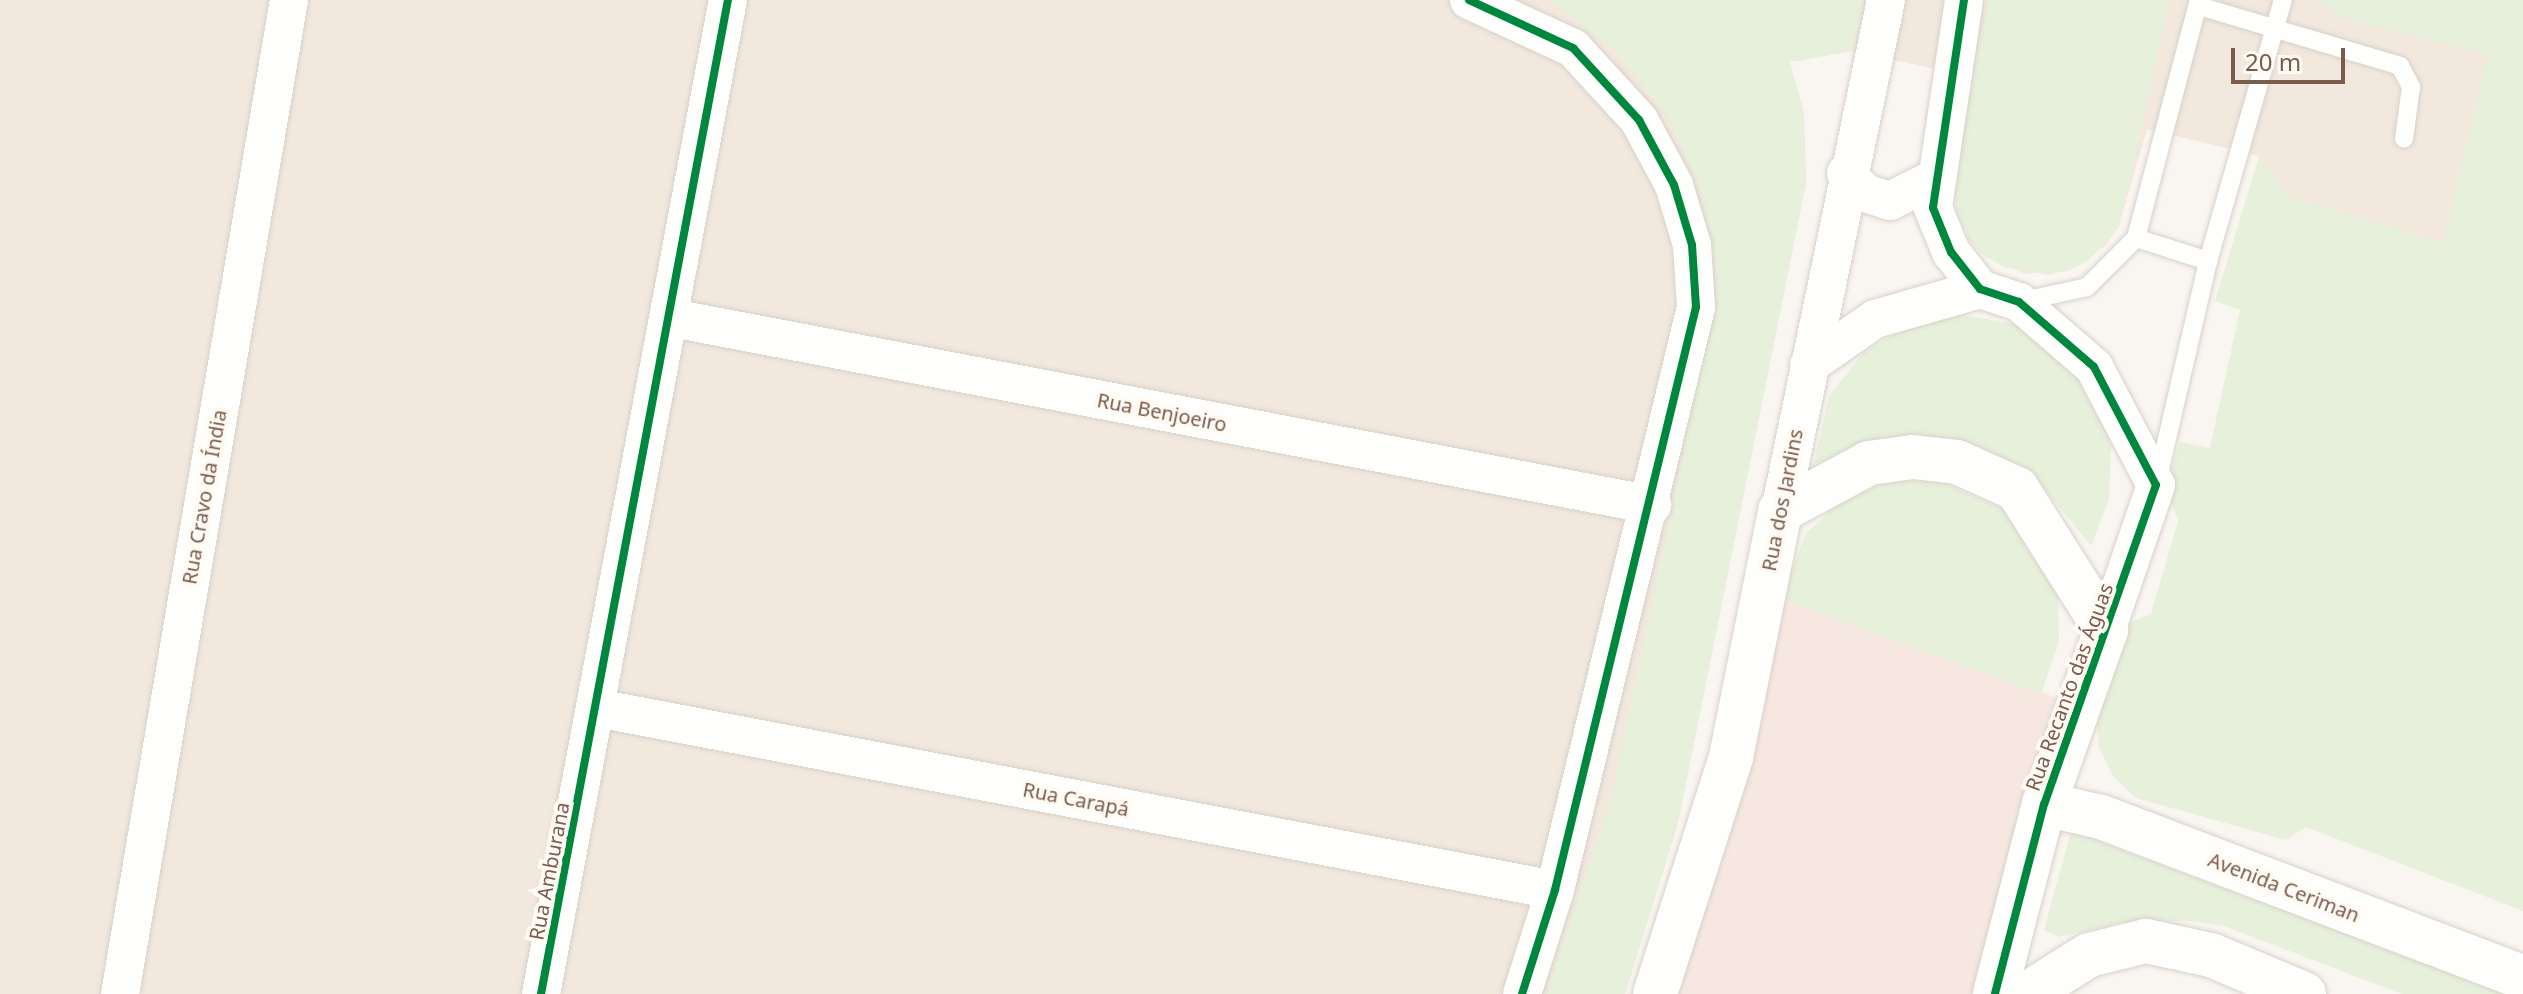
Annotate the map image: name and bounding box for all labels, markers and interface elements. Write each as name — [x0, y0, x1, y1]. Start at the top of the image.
scale bar — [2235, 32, 2349, 82]
text: 20 m — [2245, 45, 2301, 78]
street label: Rua Benjoeiro — [1095, 388, 1229, 436]
street label: Rua Cravo da Índia — [177, 408, 231, 586]
street label: Rua dos Jardins — [1756, 427, 1808, 573]
street label: Rua Recanto das Águas — [2020, 580, 2118, 794]
street label: Rua Carapá — [1021, 777, 1131, 821]
street label: Rua Amburana — [524, 800, 574, 942]
street label: Avenida Ceriman — [2205, 847, 2363, 927]

